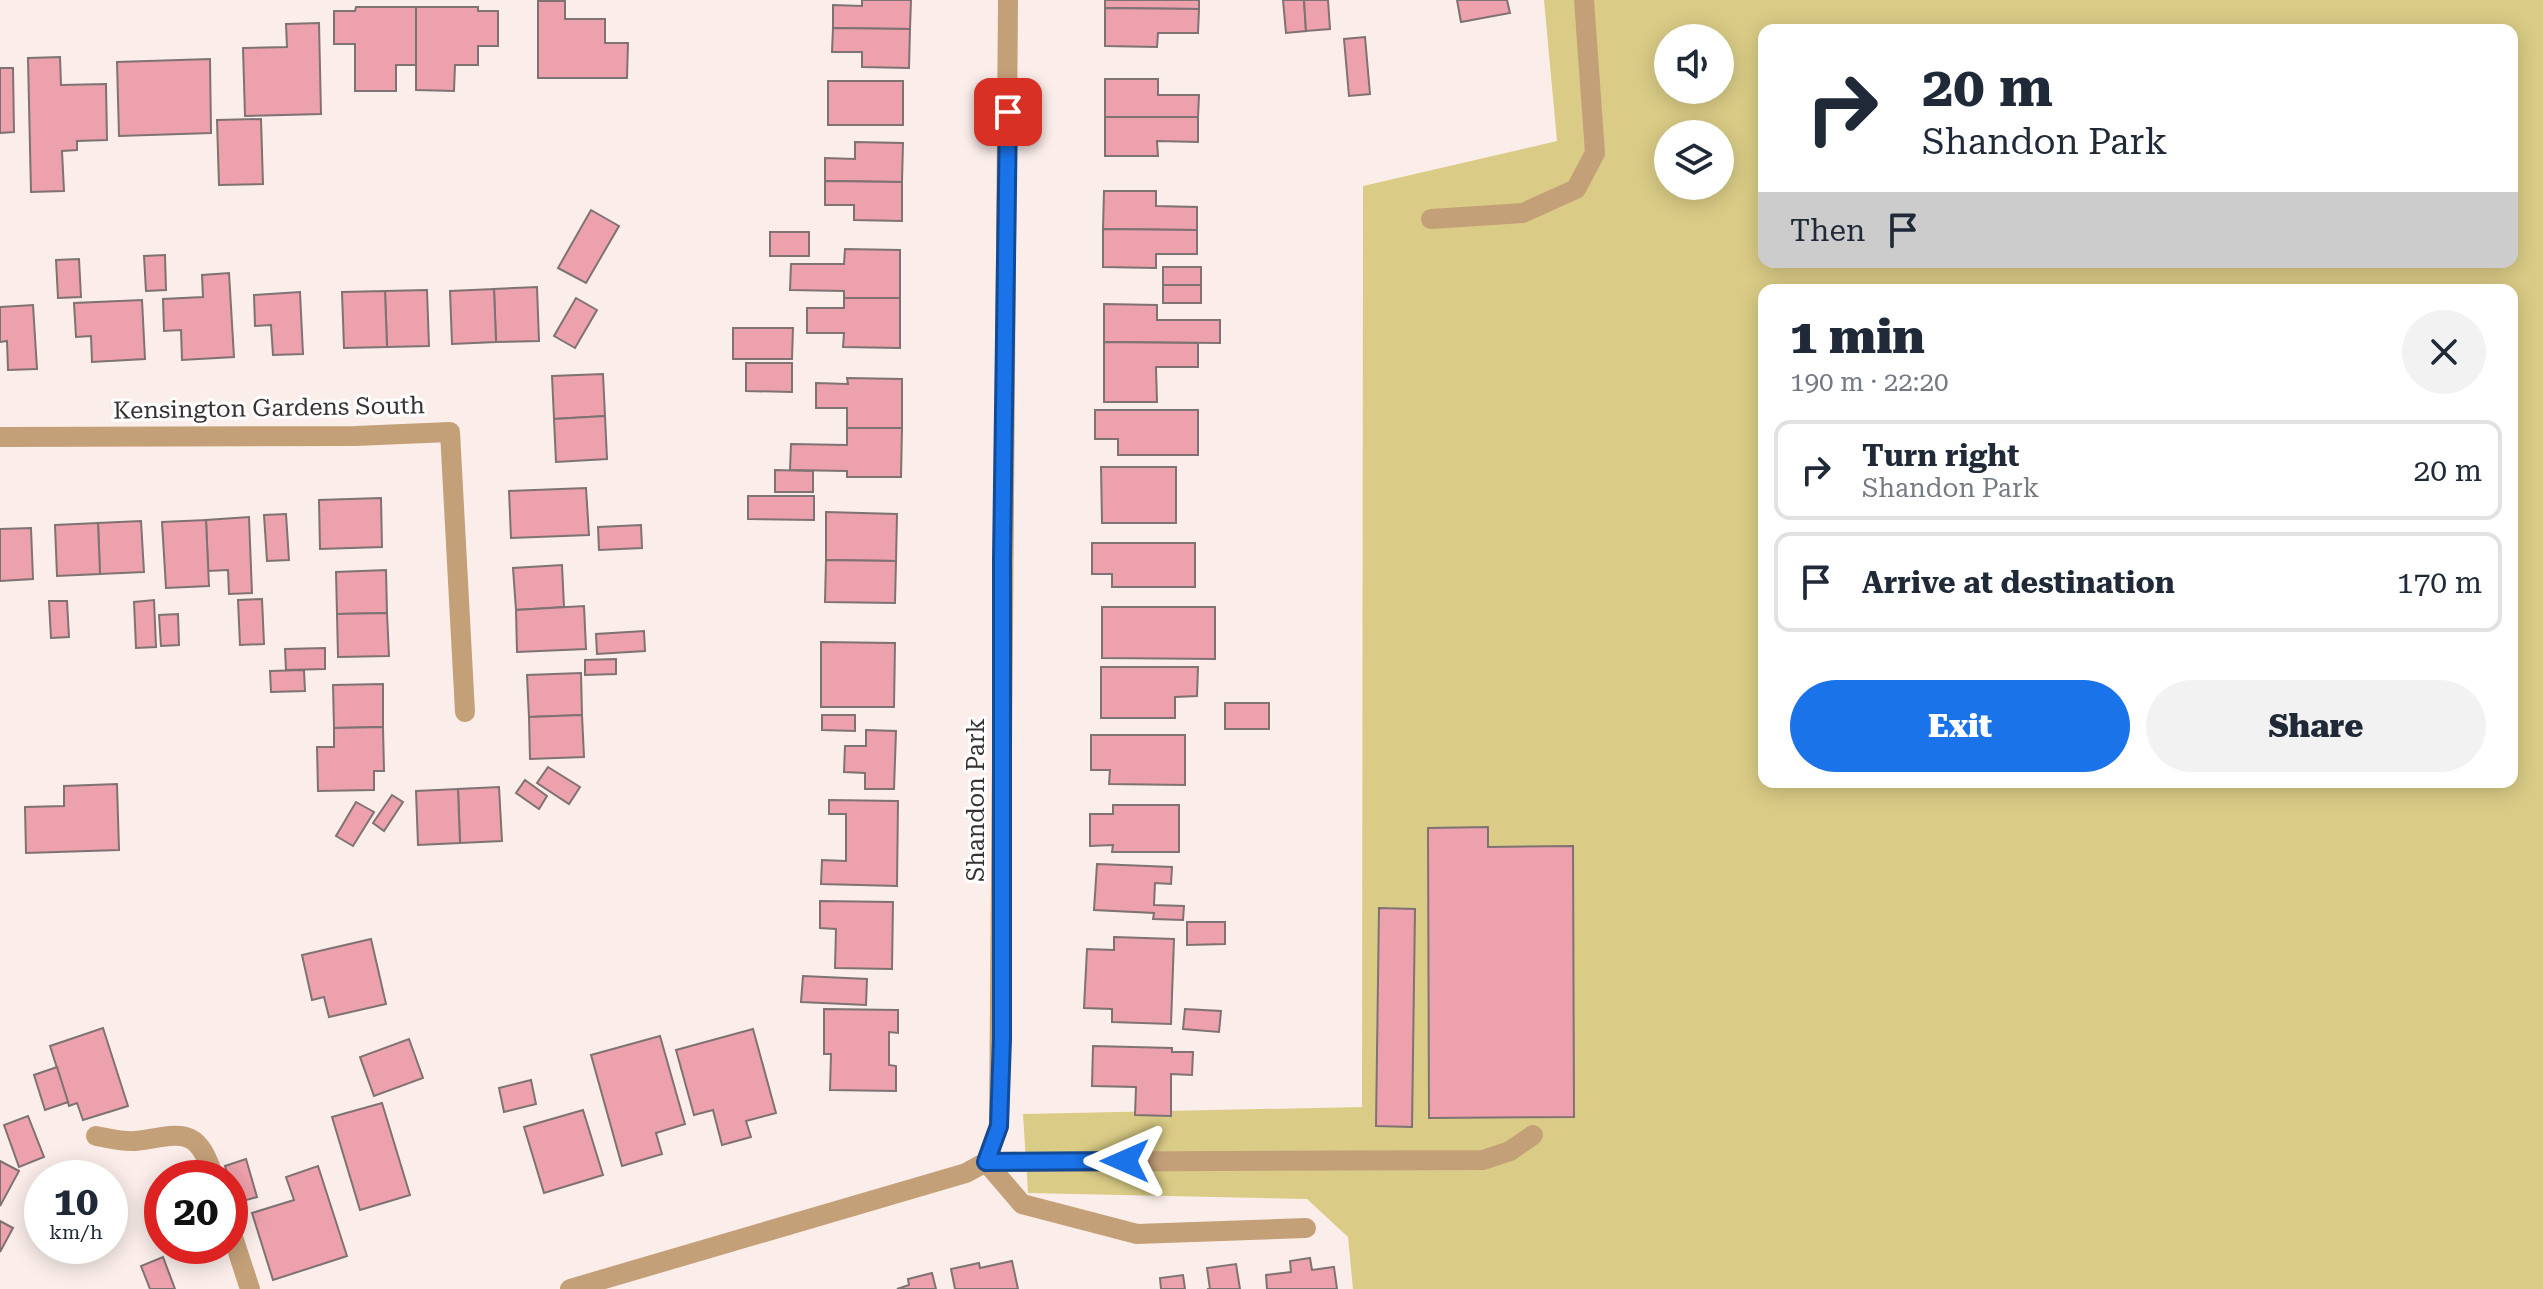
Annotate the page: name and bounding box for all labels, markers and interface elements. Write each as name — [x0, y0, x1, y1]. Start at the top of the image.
map controls — [1654, 24, 1734, 200]
button: sound — [1654, 24, 1734, 104]
text: 20 m — [1922, 54, 2053, 120]
icon: right — [1790, 56, 1894, 160]
pin — [974, 78, 1042, 146]
icon: arrive — [986, 90, 1030, 134]
button: layers — [1654, 120, 1734, 200]
text: Shandon Park — [1922, 121, 2167, 163]
icon: arrive — [1881, 208, 1925, 252]
text: Then — [1790, 213, 1865, 248]
text: 1 min — [1790, 309, 1925, 365]
button: close — [2402, 310, 2486, 394]
text: 190 m · 22:20 — [1790, 367, 1949, 397]
street label: Kensington Gardens South — [113, 391, 425, 425]
text: Turn right — [1862, 438, 2019, 473]
icon: right — [1794, 448, 1838, 492]
text: 20 m — [2413, 453, 2482, 488]
text: Shandon Park — [1862, 473, 2039, 503]
icon: arrive — [1794, 560, 1838, 604]
text: Arrive at destination — [1862, 565, 2175, 600]
text: 170 m — [2397, 565, 2482, 600]
button: Exit — [1790, 680, 2130, 772]
button: Share — [2146, 680, 2486, 772]
street label: Shandon Park — [962, 718, 990, 882]
position arrow — [1083, 1119, 1167, 1203]
speed limit sign: 20 — [144, 1160, 248, 1264]
text: 10 — [54, 1178, 98, 1225]
text: km/h — [49, 1220, 103, 1244]

